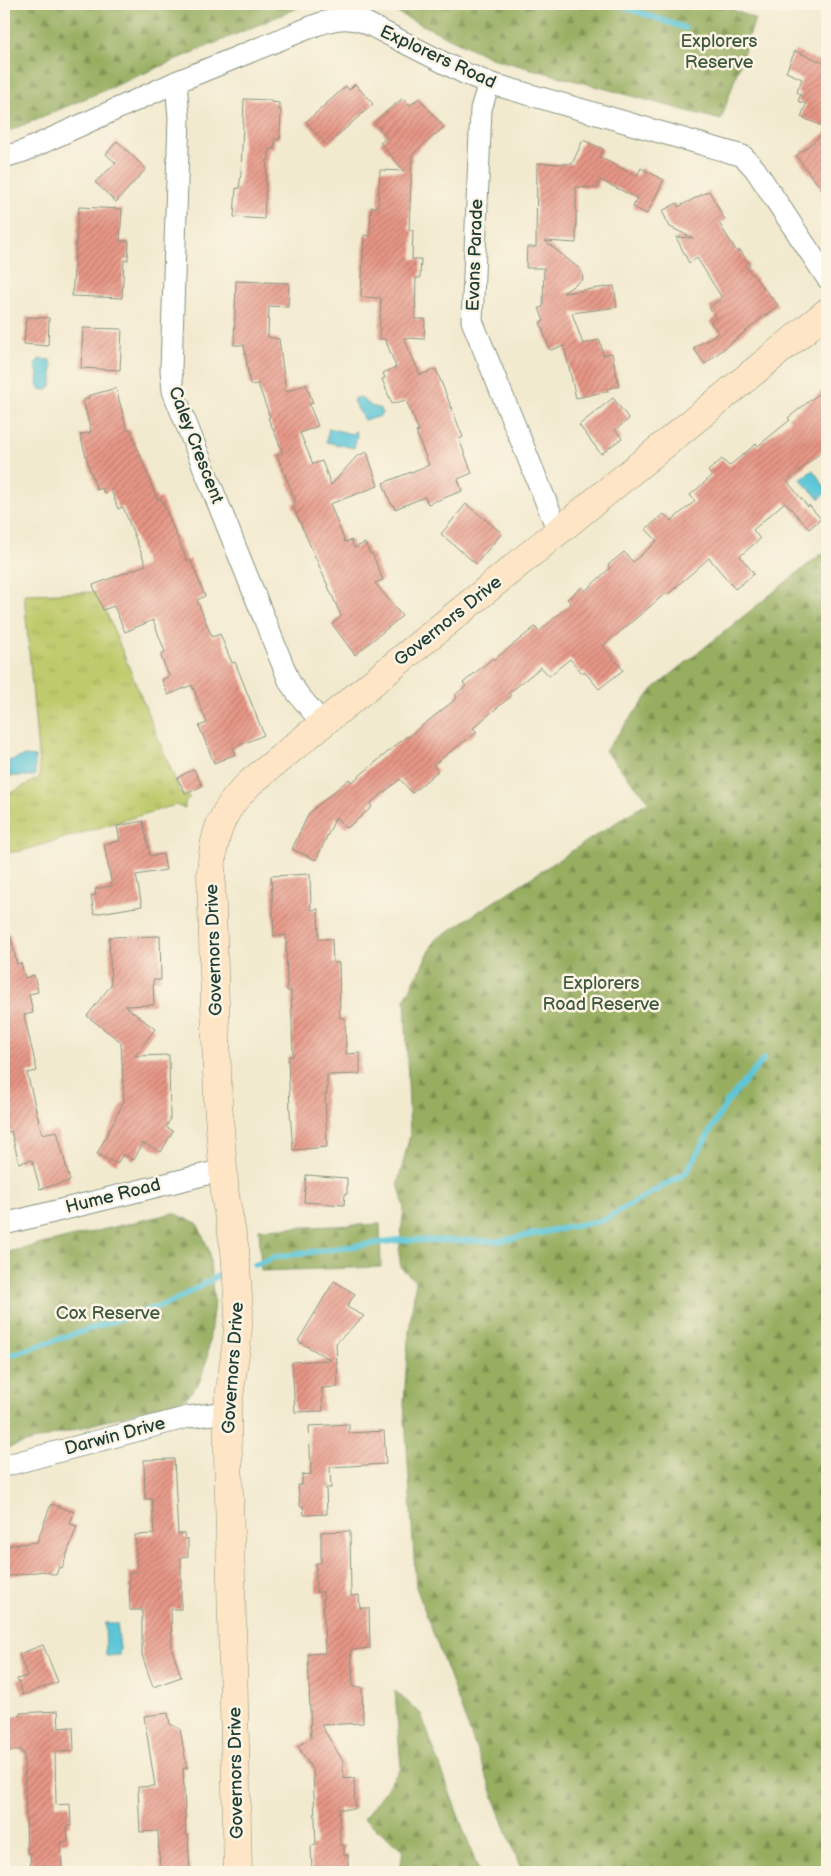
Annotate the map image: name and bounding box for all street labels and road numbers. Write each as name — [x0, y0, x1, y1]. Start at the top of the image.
street label: Explorers Road — [377, 21, 499, 93]
street label: Evans Parade — [463, 198, 487, 312]
street label: Caley Crescent — [164, 384, 228, 507]
street label: Governors Drive — [390, 571, 506, 671]
street label: Governors Drive — [201, 883, 227, 1016]
street label: Hume Road — [63, 1174, 163, 1218]
street label: Governors Drive — [218, 1301, 248, 1435]
street label: Darwin Drive — [62, 1412, 168, 1459]
street label: Governors Drive — [224, 1706, 248, 1839]

